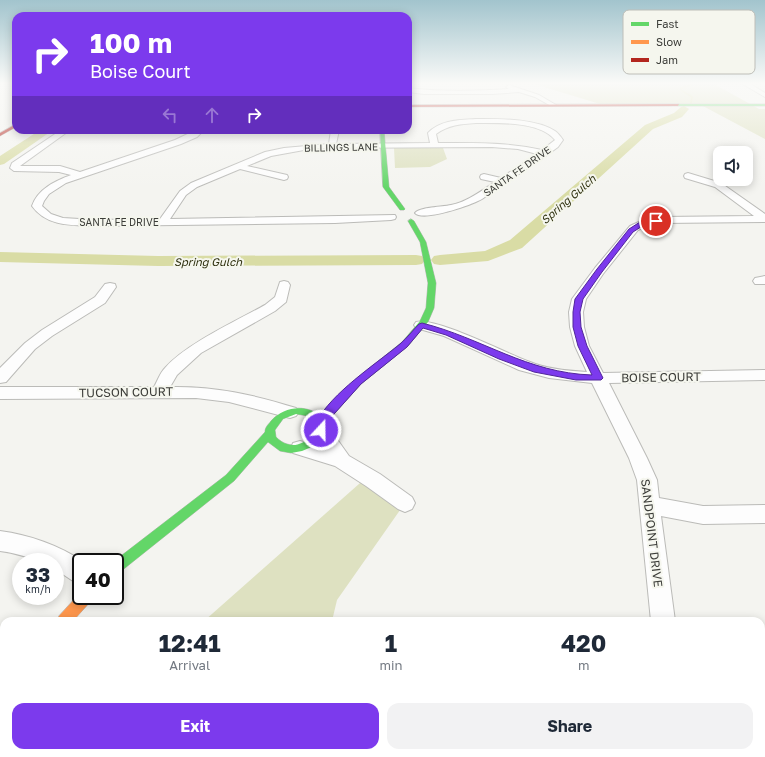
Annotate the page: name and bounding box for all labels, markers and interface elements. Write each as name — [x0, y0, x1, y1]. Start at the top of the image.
legend — [623, 10, 755, 74]
text: Fast — [656, 17, 679, 30]
text: 100 m — [90, 26, 172, 59]
icon: right — [24, 28, 76, 80]
text: Slow — [656, 35, 682, 48]
text: Jam — [656, 53, 678, 66]
text: Boise Court — [90, 60, 191, 82]
icon: left — [159, 104, 181, 126]
icon: ahead — [201, 104, 223, 126]
icon: right — [243, 104, 265, 126]
street label: BILLINGS LANE — [304, 140, 378, 154]
street label: SANTA FE DRIVE — [481, 143, 553, 199]
map controls — [713, 146, 753, 186]
button: sound — [713, 146, 753, 186]
water label: Spring Gulch — [538, 171, 599, 227]
pin — [639, 204, 673, 238]
icon: arrive — [645, 210, 667, 232]
street label: SANTA FE DRIVE — [79, 216, 159, 228]
water label: Spring Gulch — [174, 255, 243, 269]
street label: BOISE COURT — [621, 369, 702, 385]
street label: TUCSON COURT — [79, 384, 174, 400]
position arrow — [300, 409, 342, 451]
street label: SANDPOINT DRIVE — [638, 478, 666, 588]
speed limit sign: 40 — [72, 553, 124, 605]
text: 33 — [26, 562, 50, 586]
text: km/h — [25, 583, 51, 595]
text: 12:41 — [159, 628, 221, 657]
text: 1 — [385, 628, 397, 657]
text: 420 — [561, 628, 606, 657]
text: Arrival — [169, 657, 210, 673]
text: min — [379, 657, 402, 673]
text: m — [578, 657, 589, 673]
button: Exit — [12, 703, 379, 749]
button: Share — [387, 703, 753, 749]

